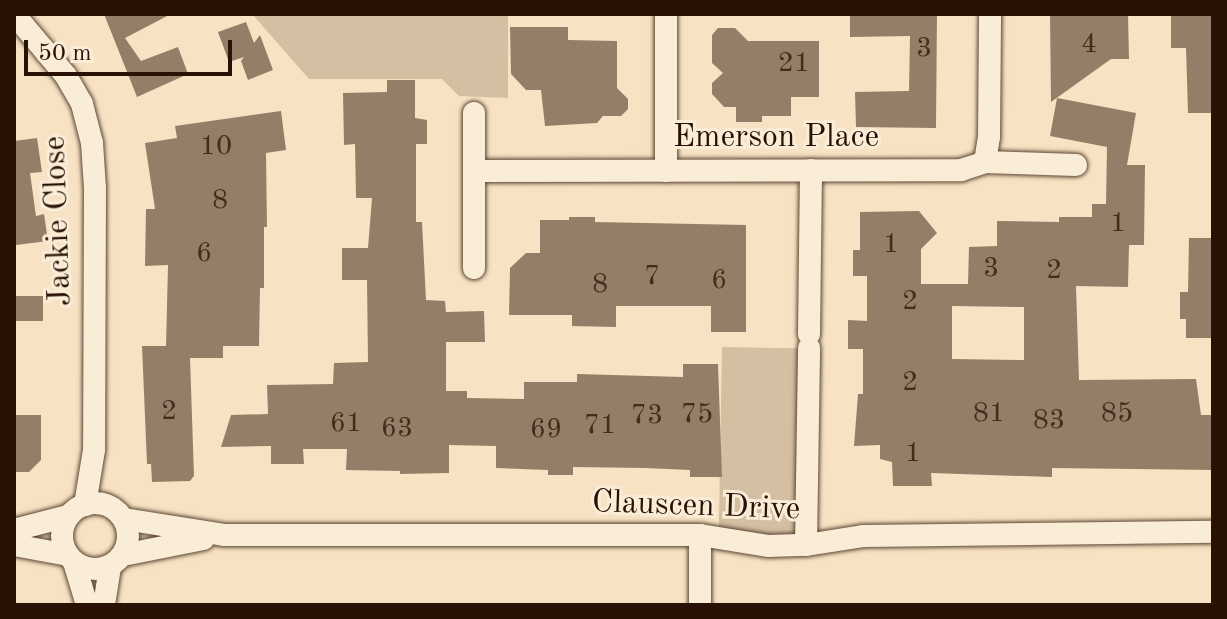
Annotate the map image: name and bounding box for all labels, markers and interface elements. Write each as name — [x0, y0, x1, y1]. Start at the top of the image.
scale bar — [28, 24, 236, 74]
house number: 4 — [1081, 28, 1097, 62]
house number: 3 — [916, 32, 932, 66]
text: 50 m — [38, 42, 92, 66]
house number: 21 — [778, 47, 810, 81]
street label: Emerson Place — [673, 119, 879, 157]
house number: 10 — [200, 130, 232, 164]
street label: Jackie Close — [37, 135, 81, 307]
house number: 8 — [212, 184, 228, 218]
house number: 1 — [1110, 207, 1126, 241]
house number: 1 — [883, 228, 899, 262]
house number: 6 — [196, 237, 212, 271]
house number: 3 — [983, 252, 999, 286]
house number: 2 — [1046, 254, 1062, 288]
house number: 7 — [644, 260, 660, 294]
house number: 6 — [711, 264, 727, 298]
house number: 8 — [592, 268, 608, 302]
house number: 2 — [902, 285, 918, 319]
house number: 2 — [902, 366, 918, 400]
house number: 2 — [161, 395, 177, 429]
house number: 81 — [973, 397, 1005, 431]
house number: 85 — [1101, 397, 1133, 431]
house number: 75 — [681, 398, 713, 432]
house number: 73 — [631, 399, 663, 433]
house number: 83 — [1033, 404, 1065, 438]
house number: 61 — [330, 407, 362, 441]
house number: 71 — [584, 409, 616, 443]
house number: 63 — [381, 412, 413, 446]
house number: 69 — [530, 413, 562, 447]
house number: 1 — [905, 437, 921, 471]
street label: Clauscen Drive — [591, 484, 801, 530]

